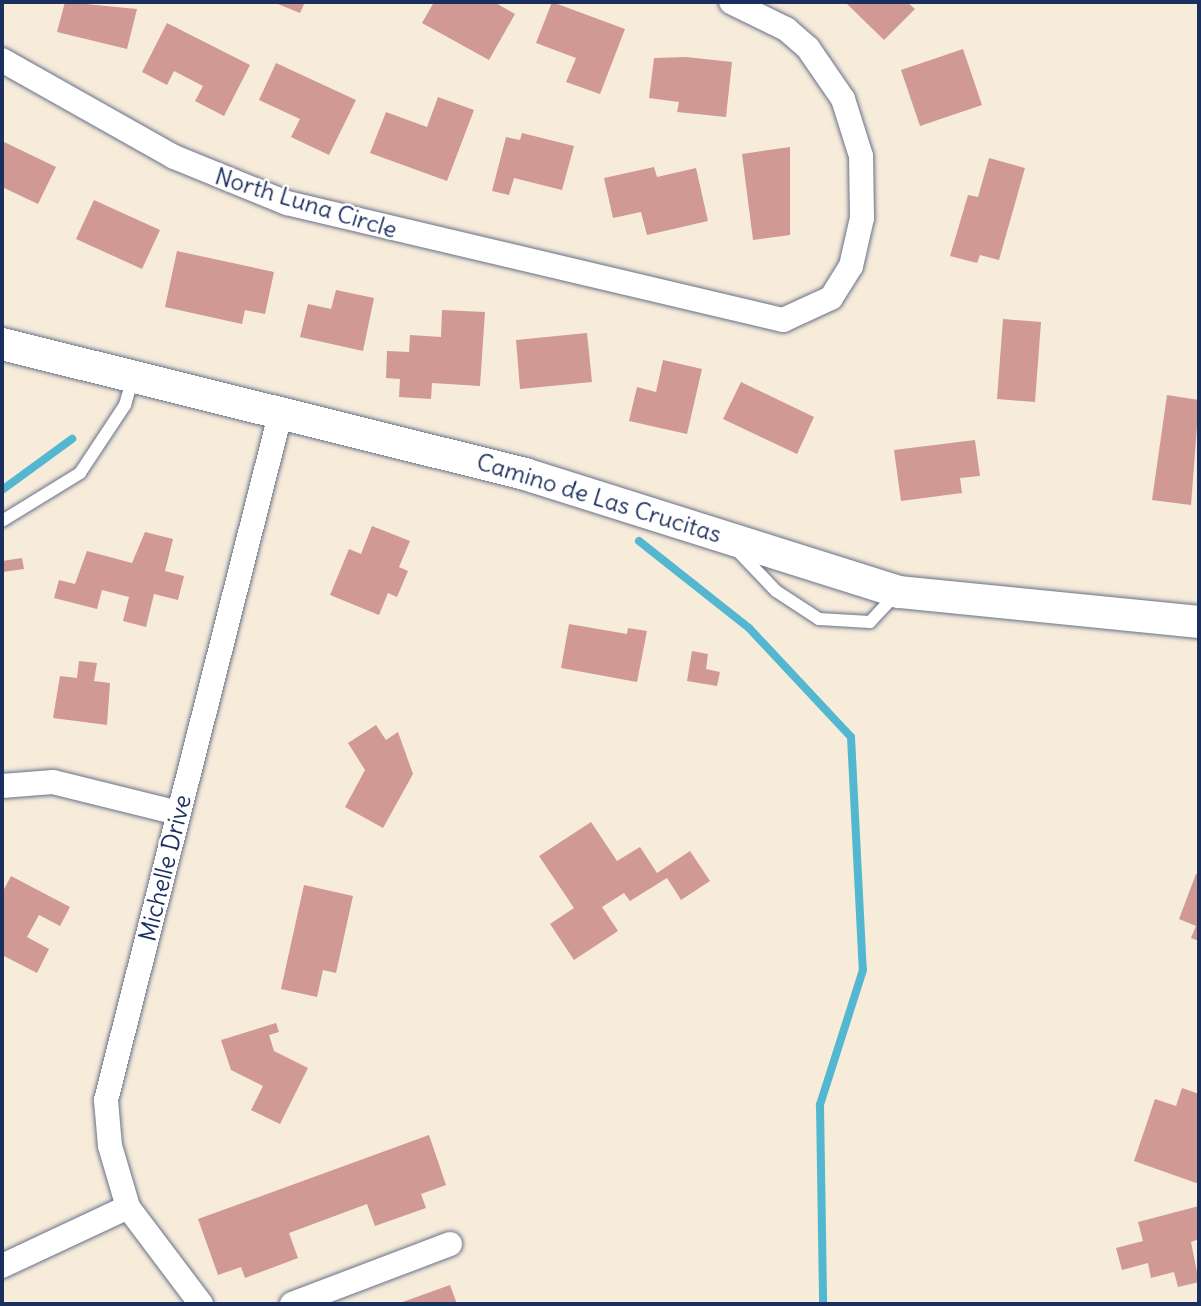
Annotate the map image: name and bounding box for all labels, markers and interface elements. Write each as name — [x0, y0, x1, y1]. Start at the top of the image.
street label: North Luna Circle — [212, 162, 400, 244]
street label: Camino de Las Crucitas — [473, 447, 725, 549]
street label: Michelle Drive — [133, 792, 197, 944]

